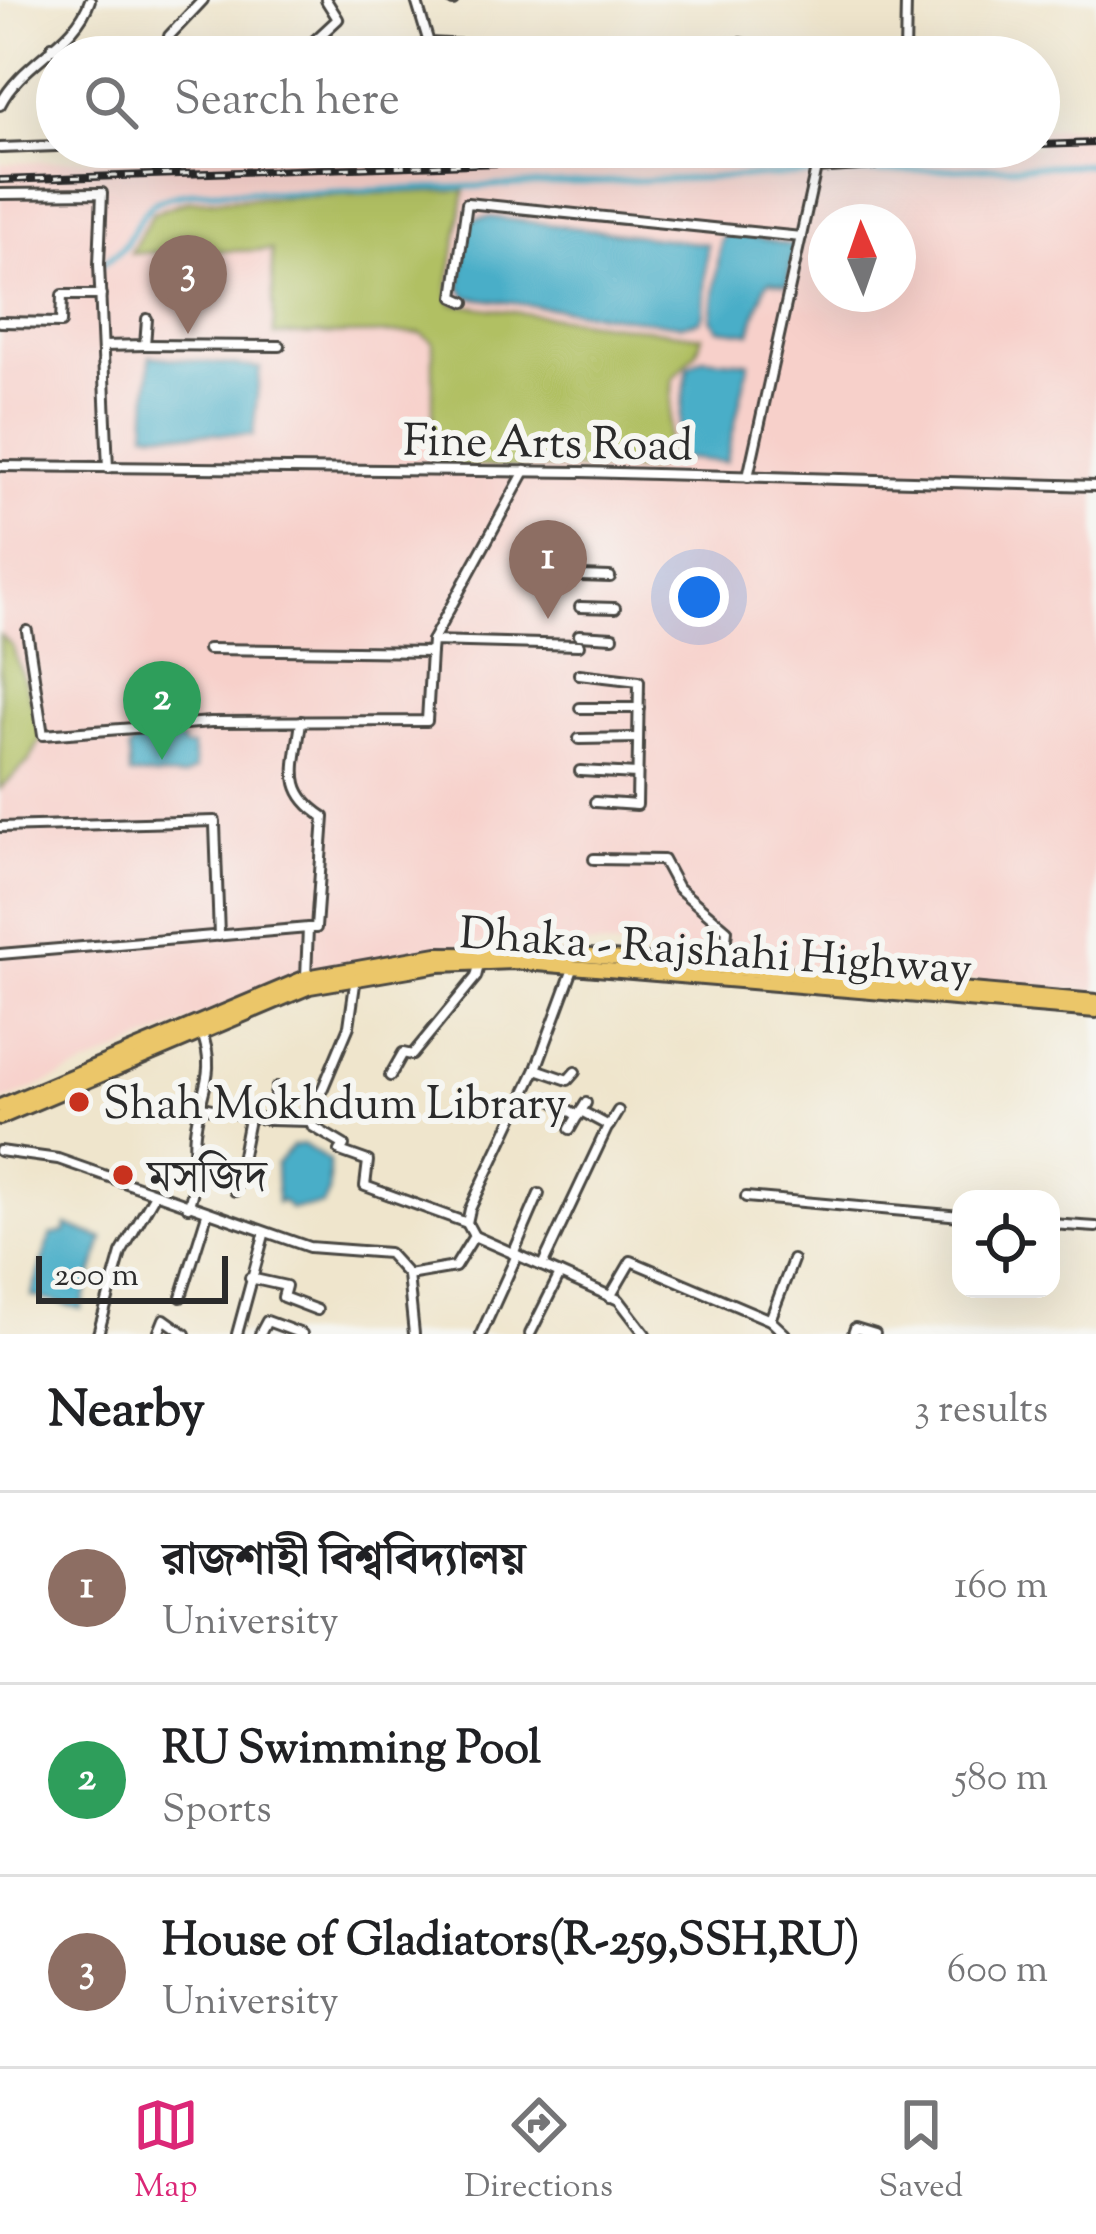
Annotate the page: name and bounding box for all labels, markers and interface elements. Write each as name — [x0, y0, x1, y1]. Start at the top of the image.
search box — [36, 36, 1060, 168]
icon: search — [78, 69, 144, 135]
text: Search here — [174, 70, 400, 135]
north arrow — [808, 204, 916, 312]
pin: 3 — [149, 235, 227, 334]
street label: Fine Arts Road — [402, 411, 693, 482]
pin: 1 — [509, 520, 587, 619]
your location — [669, 567, 729, 627]
pin: 2 — [123, 661, 201, 760]
street label: Dhaka - Rajshahi Highway — [457, 904, 974, 1005]
place label: Shah Mokhdum Library — [103, 1075, 567, 1140]
marker: Shah Mokhdum Library — [66, 1089, 92, 1115]
place label: মসজিদ — [145, 1148, 269, 1213]
marker: মসজিদ — [110, 1162, 136, 1188]
map controls — [952, 1190, 1060, 1298]
button: locate — [952, 1190, 1060, 1298]
scale bar — [36, 1250, 228, 1303]
text: 200 m — [54, 1253, 139, 1301]
text: Nearby — [48, 1376, 205, 1449]
text: 3 results — [914, 1384, 1048, 1440]
text: রাজশাহী বিশ্ববিদ্যালয় — [162, 1530, 526, 1595]
text: 1 — [80, 1560, 94, 1616]
text: 160 m — [954, 1560, 1048, 1616]
text: University — [162, 1596, 339, 1652]
text: RU Swimming Pool — [162, 1719, 541, 1784]
text: 2 — [78, 1752, 96, 1808]
text: 580 m — [954, 1752, 1048, 1808]
text: Sports — [162, 1784, 272, 1840]
text: House of Gladiators(R-259,SSH,RU) — [162, 1911, 860, 1976]
text: 3 — [79, 1944, 95, 2000]
text: 600 m — [947, 1944, 1048, 2000]
text: University — [162, 1976, 339, 2032]
tab: Map — [133, 2092, 199, 2212]
tab: Directions — [464, 2092, 613, 2212]
tab: Saved — [879, 2092, 963, 2212]

